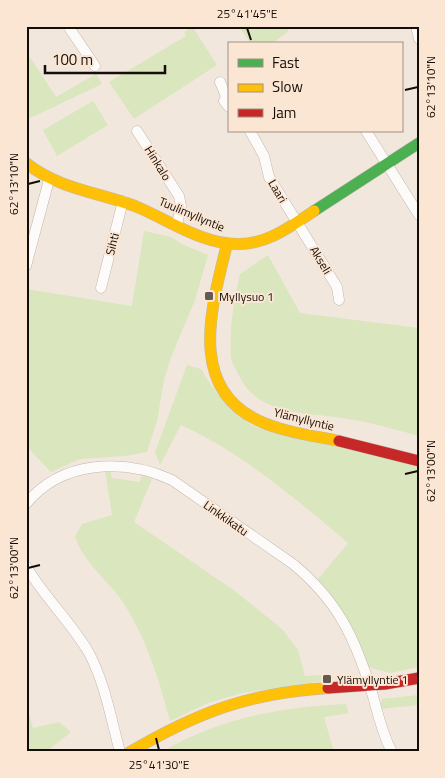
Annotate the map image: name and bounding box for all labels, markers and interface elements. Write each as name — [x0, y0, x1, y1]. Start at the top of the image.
text: 25°41'45"E — [217, 4, 278, 23]
scale bar — [45, 42, 165, 74]
legend — [228, 42, 402, 132]
text: 100 m — [52, 48, 93, 71]
text: Fast — [272, 51, 300, 74]
text: 62°13'10"N — [421, 56, 440, 118]
text: Slow — [272, 75, 303, 98]
text: Jam — [272, 101, 296, 124]
street label: Hinkalo — [140, 142, 176, 184]
text: 62°13'10"N — [4, 153, 23, 215]
street label: Laari — [264, 176, 292, 206]
street label: Tuulimyllyntie — [156, 192, 228, 236]
street label: Sihti — [100, 231, 124, 257]
street label: Akseli — [305, 242, 337, 278]
place label: Myllysuo 1 — [219, 287, 274, 306]
marker: Myllysuo 1 — [203, 290, 215, 302]
street label: Ylämyllyntie — [272, 402, 336, 436]
text: 62°13'00"N — [421, 440, 440, 502]
street label: Linkkikatu — [200, 496, 252, 540]
text: 62°13'00"N — [4, 537, 23, 599]
place label: Ylämyllyntie 1 — [337, 670, 408, 689]
marker: Ylämyllyntie 1 — [321, 673, 333, 685]
text: 25°41'30"E — [129, 755, 190, 774]

